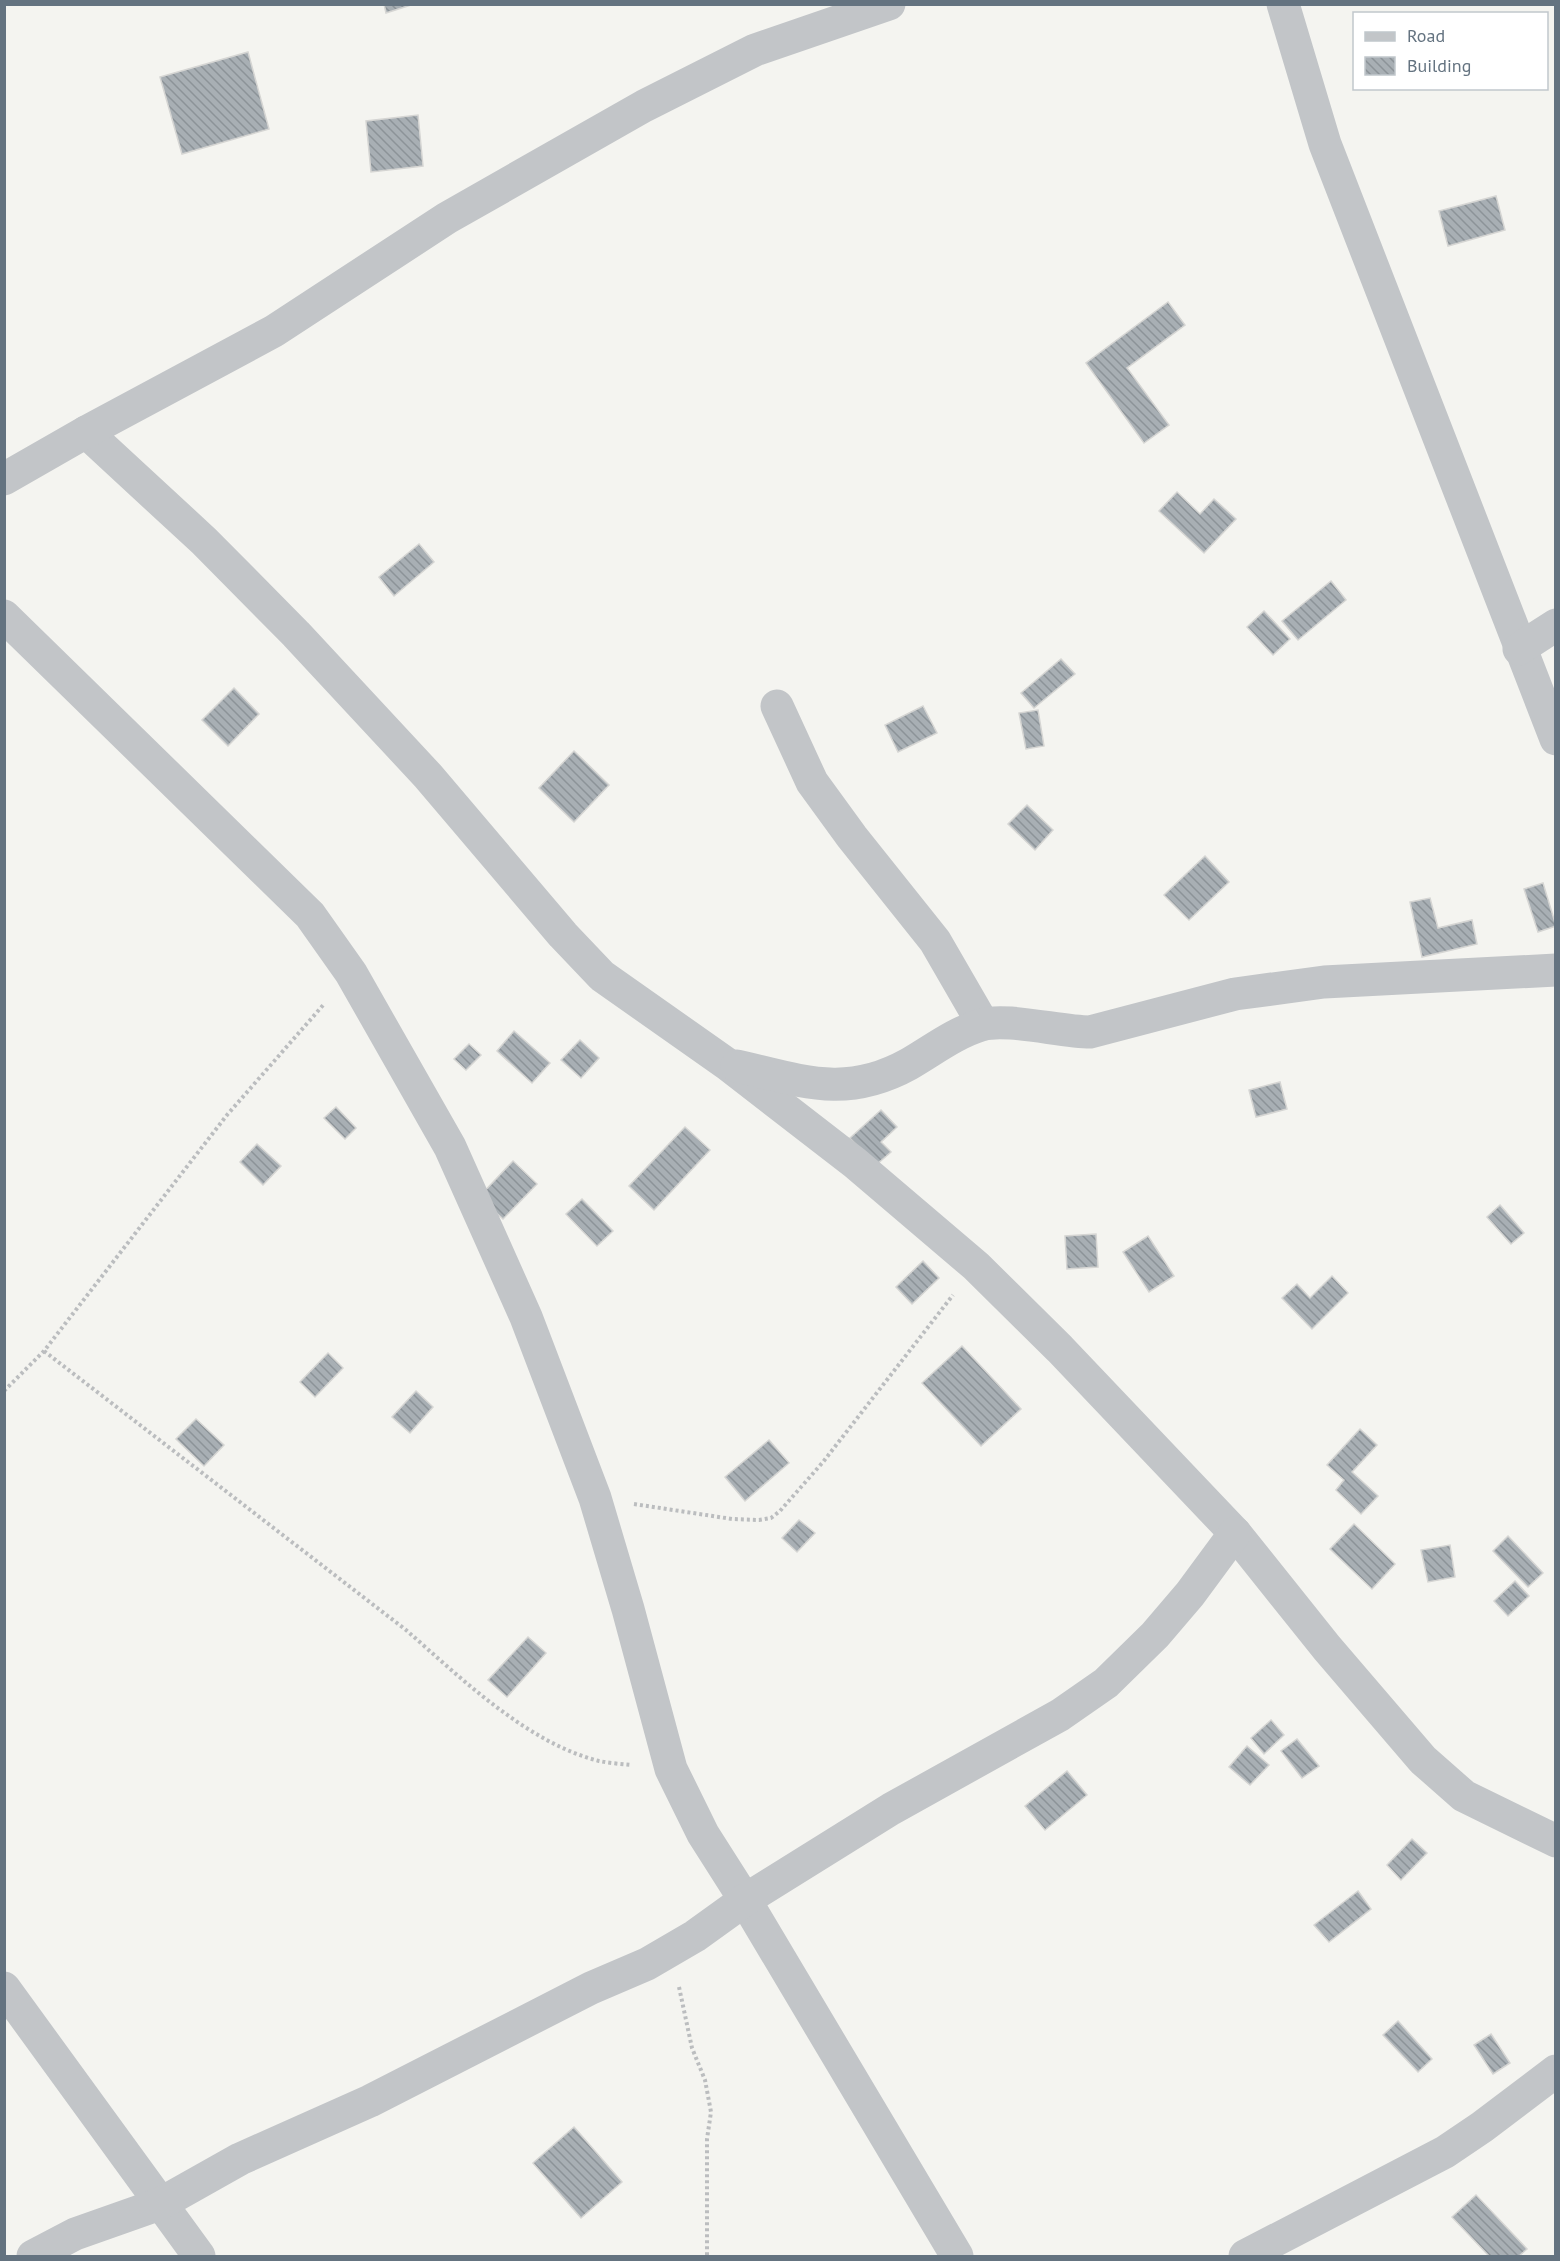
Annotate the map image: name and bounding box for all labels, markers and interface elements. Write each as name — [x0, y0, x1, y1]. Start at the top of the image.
legend — [1353, 12, 1548, 90]
text: Road — [1407, 24, 1445, 47]
text: Building — [1407, 54, 1471, 77]

